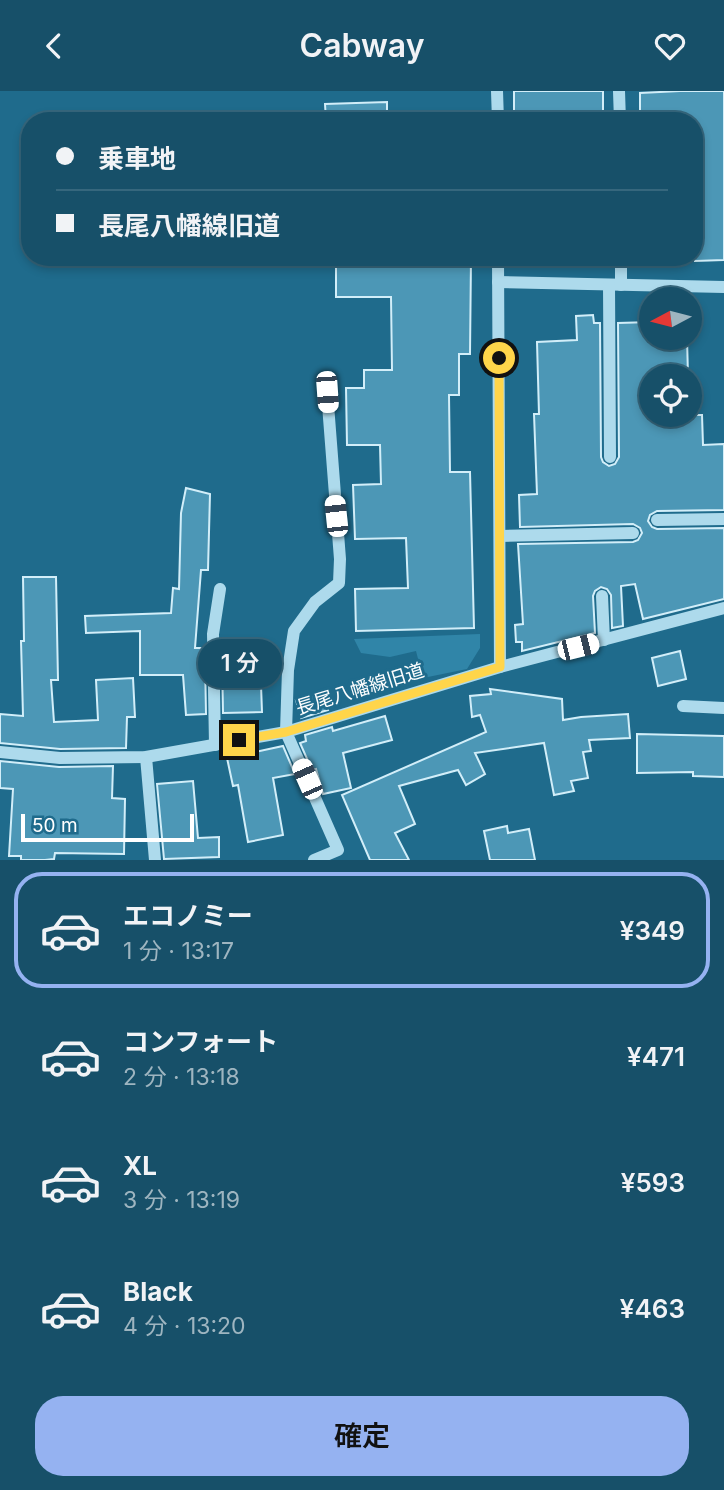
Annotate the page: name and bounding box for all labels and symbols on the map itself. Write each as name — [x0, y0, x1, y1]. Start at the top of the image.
north arrow — [639, 287, 702, 350]
route start — [483, 342, 515, 374]
car — [316, 370, 339, 414]
car — [324, 494, 349, 538]
car — [556, 632, 601, 662]
callout: 1 分 — [197, 639, 281, 687]
street label: 長尾八幡線旧道 — [293, 659, 427, 719]
route end — [223, 724, 255, 756]
car — [289, 756, 326, 802]
scale bar — [21, 811, 194, 843]

